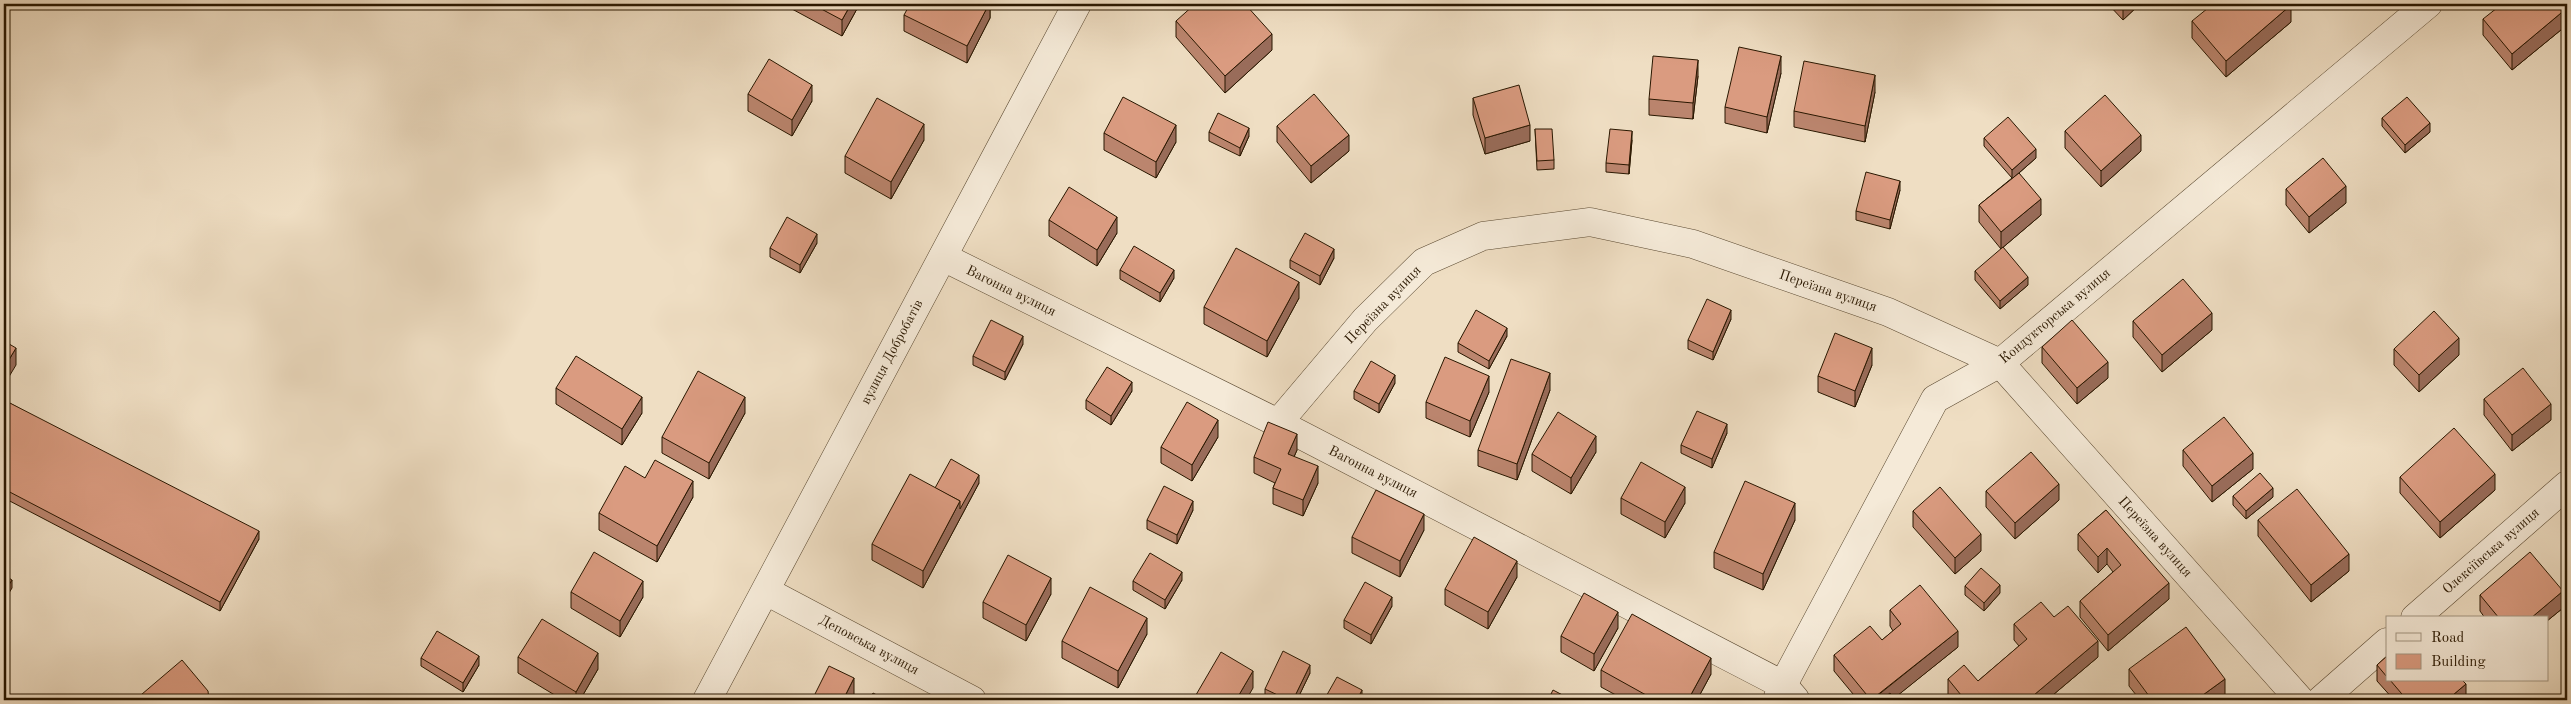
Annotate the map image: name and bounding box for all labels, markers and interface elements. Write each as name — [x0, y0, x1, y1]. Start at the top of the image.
street label: Вагонна вулиця — [964, 263, 1058, 319]
street label: Переїзна вулиця — [1342, 263, 1424, 347]
street label: Кондукторська вулиця — [1997, 266, 2113, 366]
street label: Переїзна вулиця — [1777, 268, 1879, 314]
street label: вулиця Добробатів — [859, 297, 926, 407]
street label: Вагонна вулиця — [1326, 444, 1420, 500]
street label: Переїзна вулиця — [2115, 494, 2195, 580]
street label: Олексіївська вулиця — [2440, 505, 2542, 597]
street label: Деповська вулиця — [817, 613, 921, 677]
legend — [2386, 616, 2548, 682]
text: Road — [2431, 631, 2465, 646]
text: Building — [2431, 655, 2486, 670]

